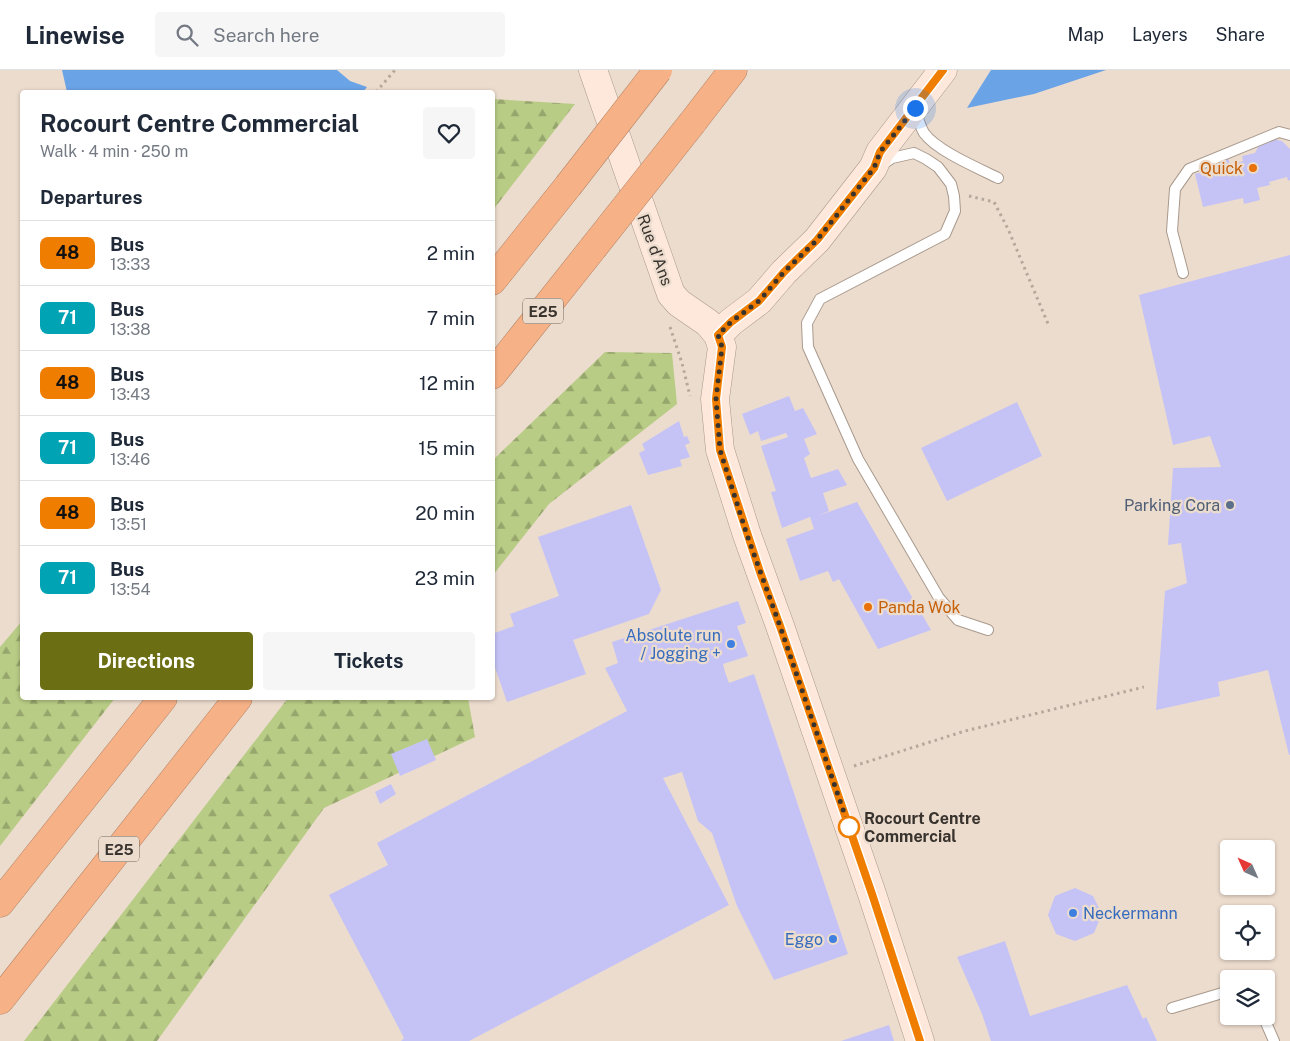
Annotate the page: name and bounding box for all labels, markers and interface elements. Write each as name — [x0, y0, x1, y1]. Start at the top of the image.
search box — [155, 12, 505, 57]
text: Linewise — [25, 21, 125, 49]
icon: search — [173, 21, 201, 49]
text: Search here — [213, 24, 320, 46]
text: Map — [1068, 24, 1104, 45]
text: Layers — [1132, 24, 1188, 45]
text: Share — [1216, 24, 1265, 45]
your location — [903, 96, 928, 121]
button: heart — [423, 107, 475, 159]
text: Rocourt Centre Commercial — [40, 109, 359, 137]
text: Walk · 4 min · 250 m — [40, 142, 188, 161]
place label: Quick — [1200, 159, 1243, 178]
marker: Quick — [1247, 162, 1259, 174]
text: Departures — [40, 186, 143, 208]
street label: Rue d'Ans — [633, 212, 677, 288]
text: Bus — [110, 233, 144, 255]
text: 48 — [56, 242, 79, 263]
text: 2 min — [427, 242, 475, 264]
text: 13:33 — [110, 255, 150, 274]
text: Bus — [110, 298, 144, 320]
road number: E25 — [523, 298, 563, 324]
text: 71 — [58, 307, 77, 328]
text: 7 min — [427, 307, 475, 329]
text: 13:38 — [110, 320, 151, 339]
text: Bus — [110, 363, 144, 385]
text: 48 — [56, 372, 79, 393]
text: 12 min — [419, 372, 475, 394]
text: 13:43 — [110, 385, 150, 404]
text: Bus — [110, 428, 144, 450]
text: 71 — [58, 437, 77, 458]
text: 15 min — [418, 437, 475, 459]
text: 13:46 — [110, 450, 150, 469]
text: Bus — [110, 493, 144, 515]
place label: Parking Cora — [1124, 496, 1220, 515]
marker: Parking Cora — [1224, 499, 1236, 511]
text: 48 — [56, 502, 79, 523]
text: 20 min — [415, 502, 475, 524]
text: 13:51 — [110, 515, 147, 534]
text: Bus — [110, 558, 144, 580]
text: 71 — [58, 567, 77, 588]
text: 23 min — [415, 567, 475, 589]
text: 13:54 — [110, 580, 151, 599]
place label: Panda Wok — [878, 598, 961, 617]
marker: Panda Wok — [862, 601, 874, 613]
place label: Absolute run / Jogging + — [625, 626, 721, 663]
button: Directions — [40, 632, 253, 690]
button: Tickets — [263, 632, 475, 690]
marker: Absolute run / Jogging + — [725, 638, 737, 650]
place label: Rocourt Centre Commercial — [864, 809, 981, 846]
marker: Rocourt Centre Commercial — [838, 816, 860, 838]
road number: E25 — [99, 836, 139, 862]
north arrow — [1220, 840, 1275, 895]
map controls — [1220, 840, 1275, 1025]
place label: Neckermann — [1083, 904, 1178, 923]
button: locate — [1220, 905, 1275, 960]
marker: Neckermann — [1067, 907, 1079, 919]
place label: Eggo — [785, 930, 823, 949]
marker: Eggo — [827, 933, 839, 945]
button: layers — [1220, 970, 1275, 1025]

